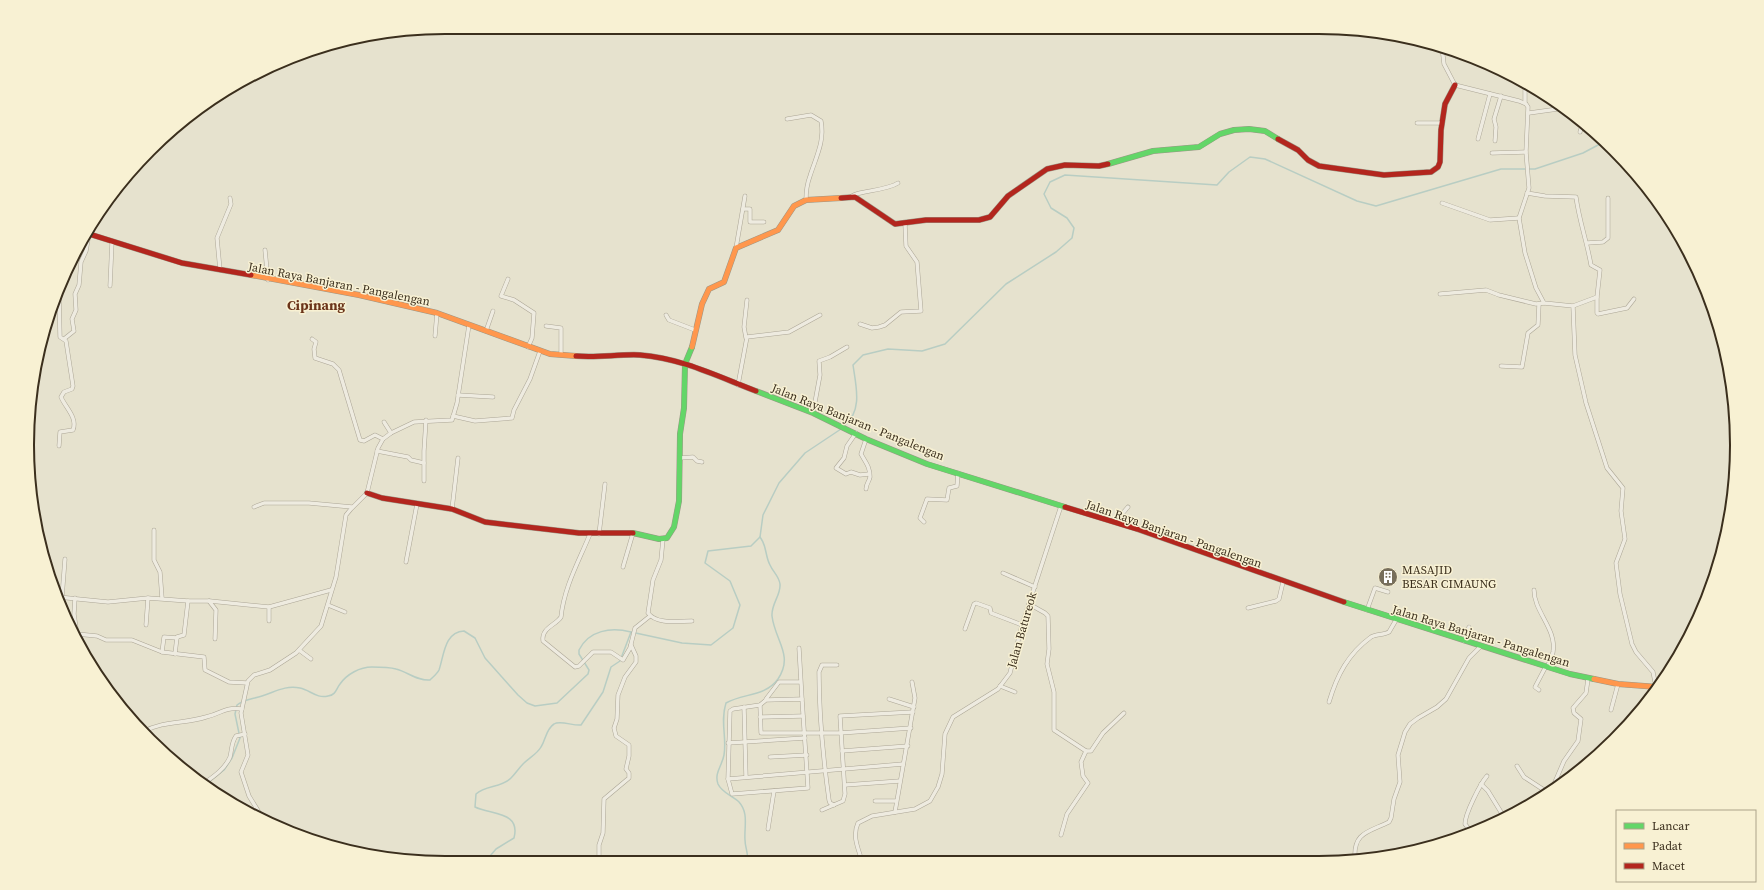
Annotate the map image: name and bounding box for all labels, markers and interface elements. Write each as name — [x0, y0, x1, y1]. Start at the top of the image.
street label: Jalan Raya Banjaran - Pangalengan — [246, 258, 431, 310]
district label: Cipinang — [287, 295, 346, 315]
street label: Jalan Raya Banjaran - Pangalengan — [768, 380, 947, 464]
street label: Jalan Raya Banjaran - Pangalengan — [1083, 496, 1264, 572]
place label: MASAJID BESAR CIMAUNG — [1402, 562, 1496, 592]
building icon: MASAJID BESAR CIMAUNG — [1377, 566, 1399, 588]
street label: Jalan Batureok — [1003, 590, 1041, 671]
street label: Jalan Raya Banjaran - Pangalengan — [1389, 601, 1572, 671]
legend — [1616, 810, 1756, 882]
text: Lancar — [1652, 818, 1689, 834]
text: Padat — [1652, 838, 1682, 854]
text: Macet — [1652, 858, 1685, 874]

